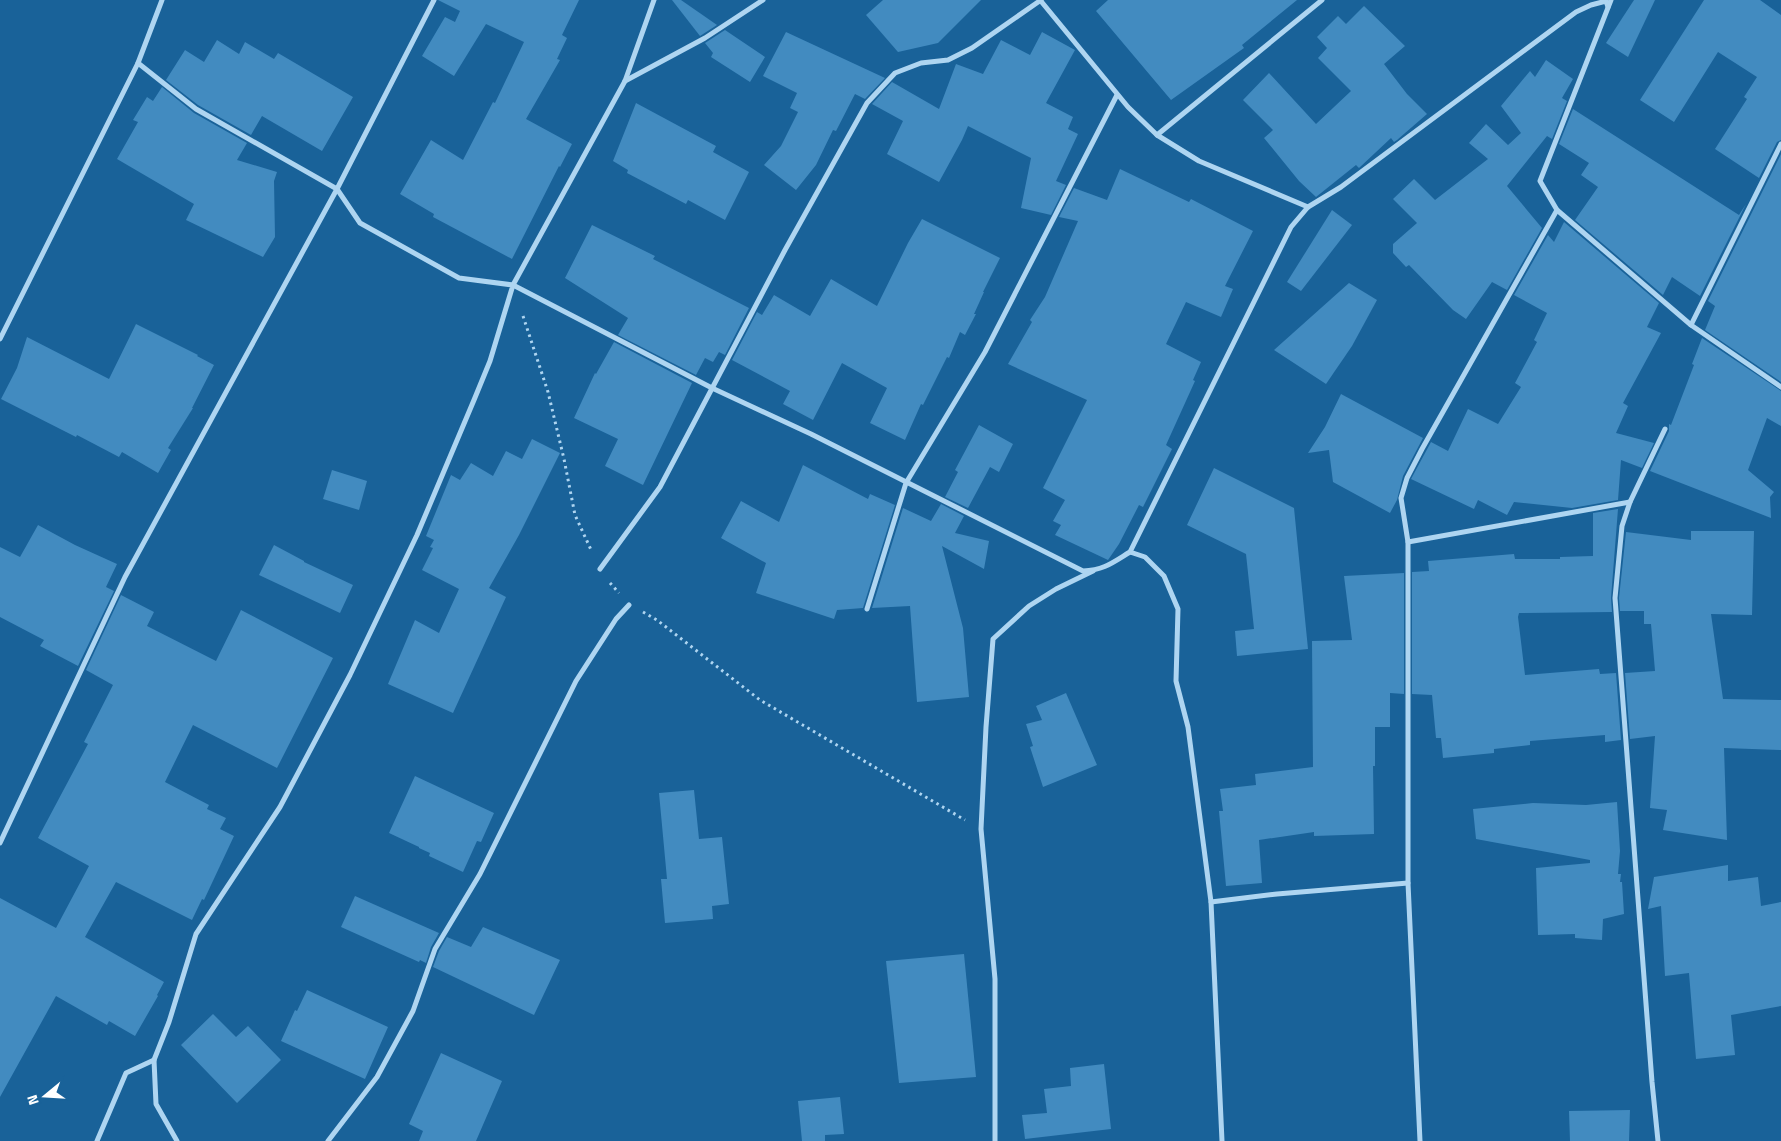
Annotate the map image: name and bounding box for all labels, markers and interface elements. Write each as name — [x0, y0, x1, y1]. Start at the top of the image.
north arrow — [20, 1071, 70, 1121]
text: N — [21, 1092, 44, 1108]

